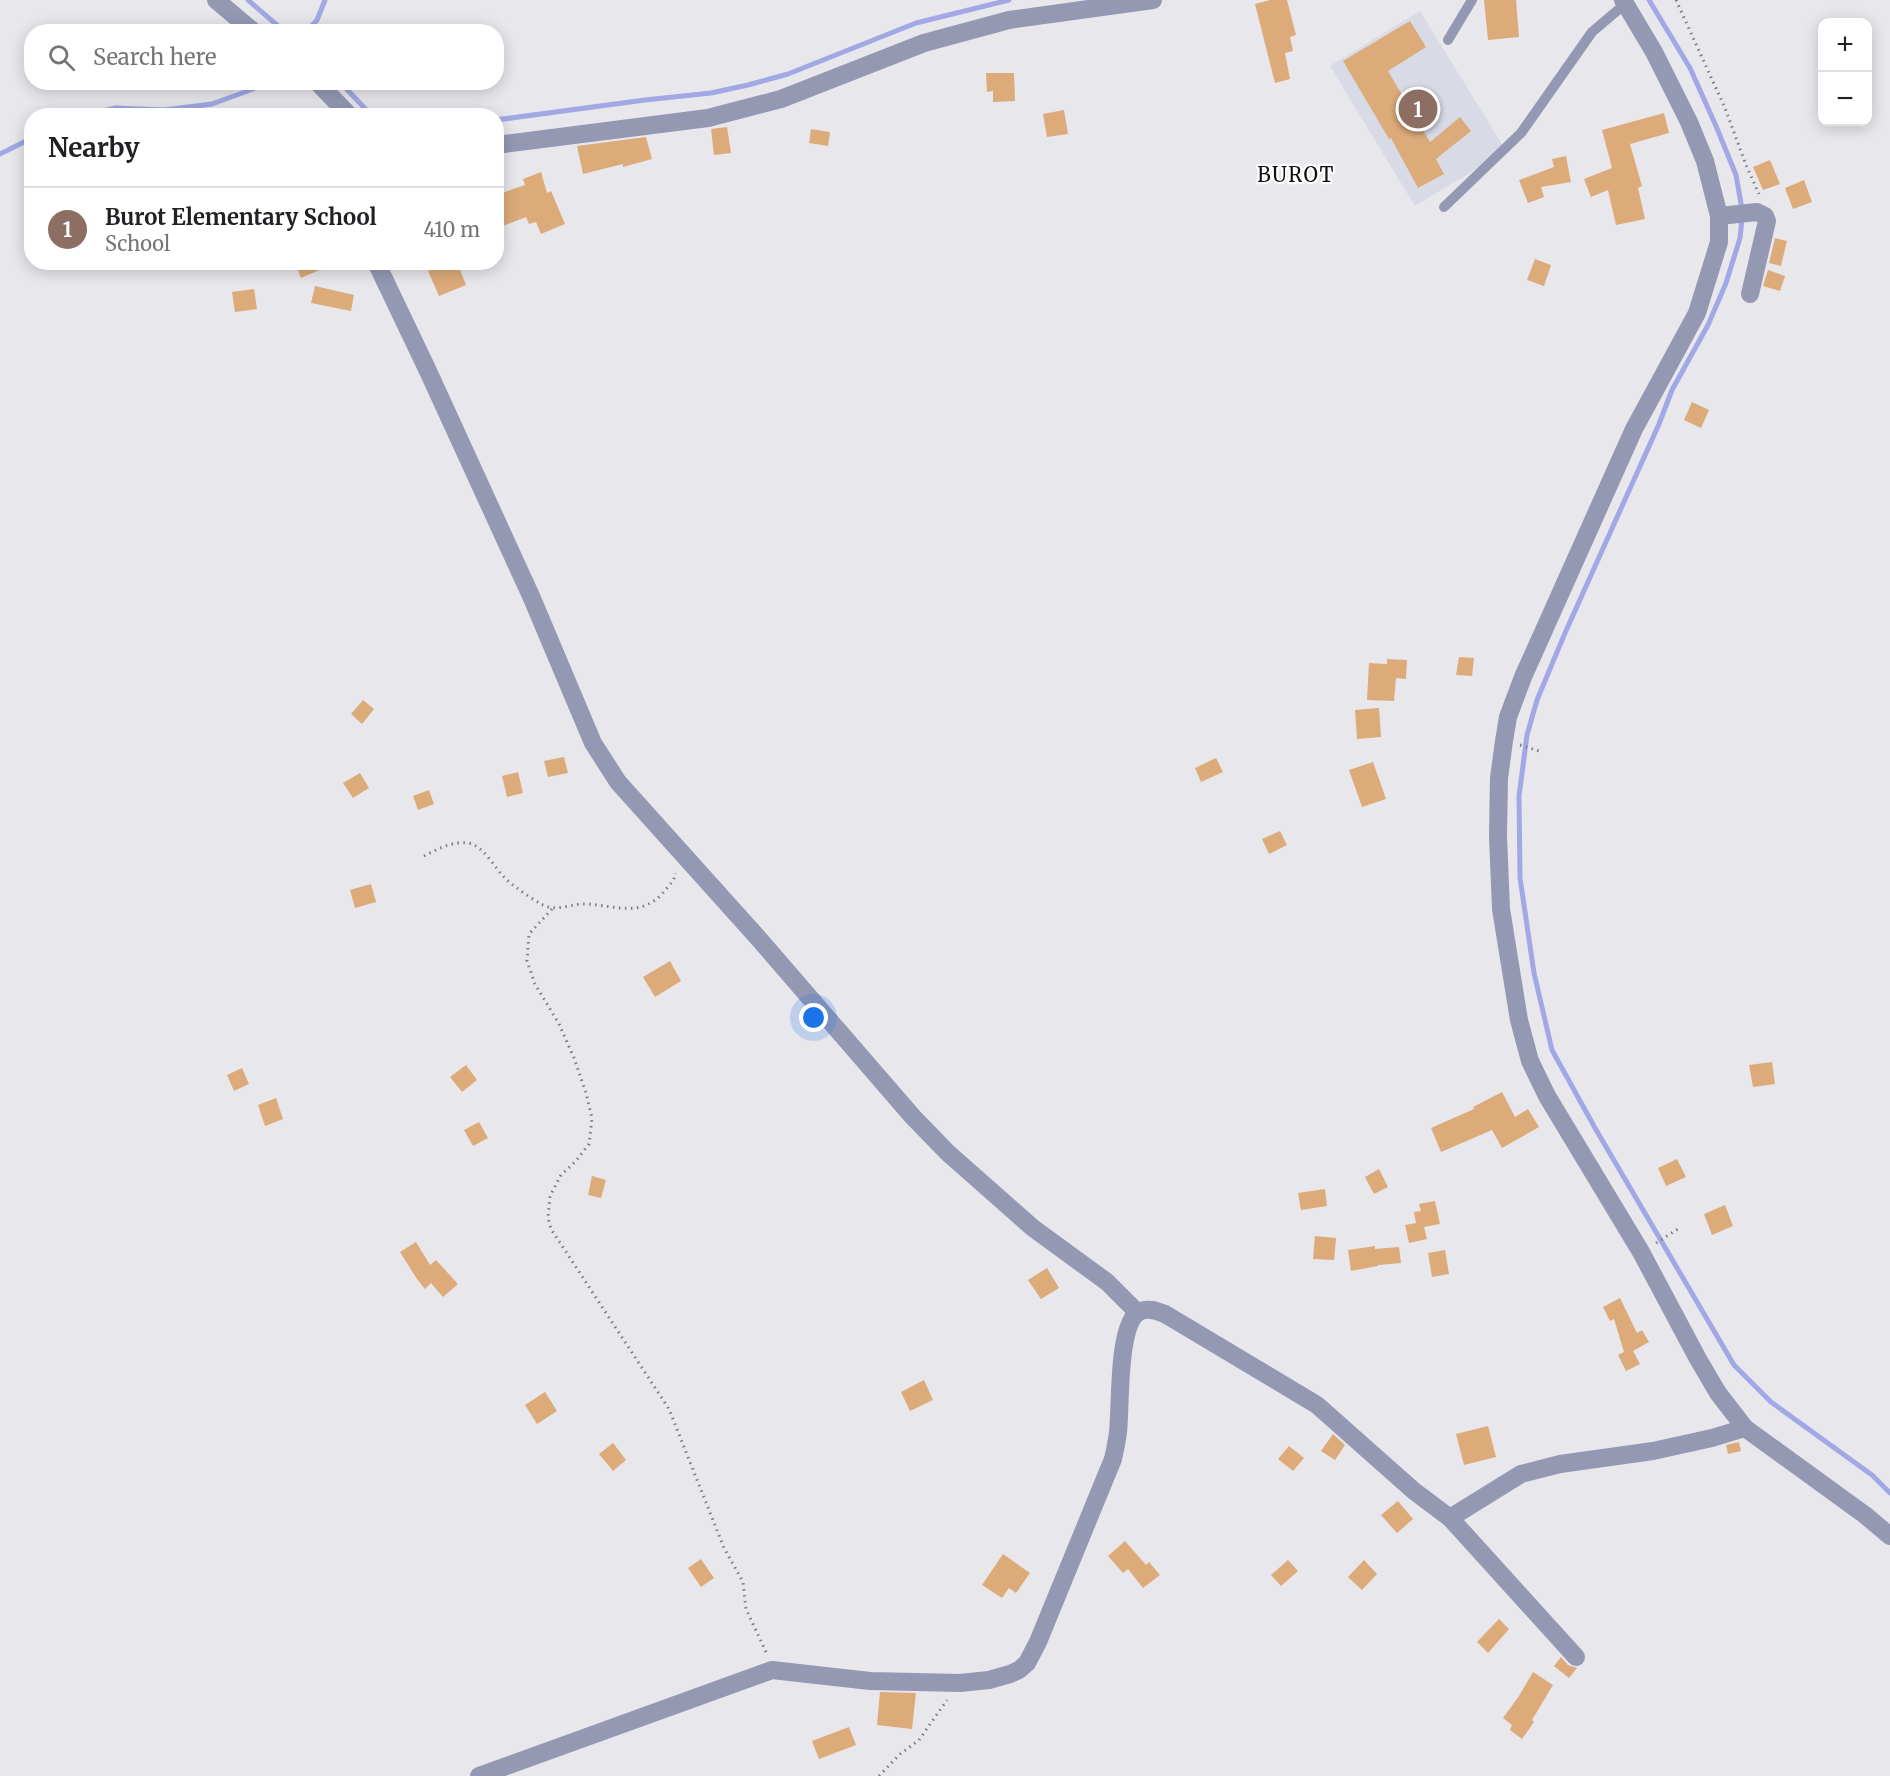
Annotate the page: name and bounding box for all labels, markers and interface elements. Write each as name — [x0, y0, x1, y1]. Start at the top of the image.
map controls — [1818, 18, 1872, 126]
button: + — [1818, 18, 1872, 72]
search box — [24, 24, 504, 90]
icon: search — [45, 41, 78, 74]
text: Search here — [93, 43, 216, 71]
button: − — [1818, 72, 1872, 126]
pin: 1 — [1398, 86, 1438, 132]
text: Nearby — [48, 131, 140, 164]
district label: BUROT — [1257, 162, 1335, 187]
text: Burot Elementary School — [105, 203, 377, 231]
text: 1 — [63, 217, 72, 242]
text: 410 m — [423, 217, 480, 242]
text: School — [105, 231, 170, 256]
your location — [799, 1003, 828, 1032]

